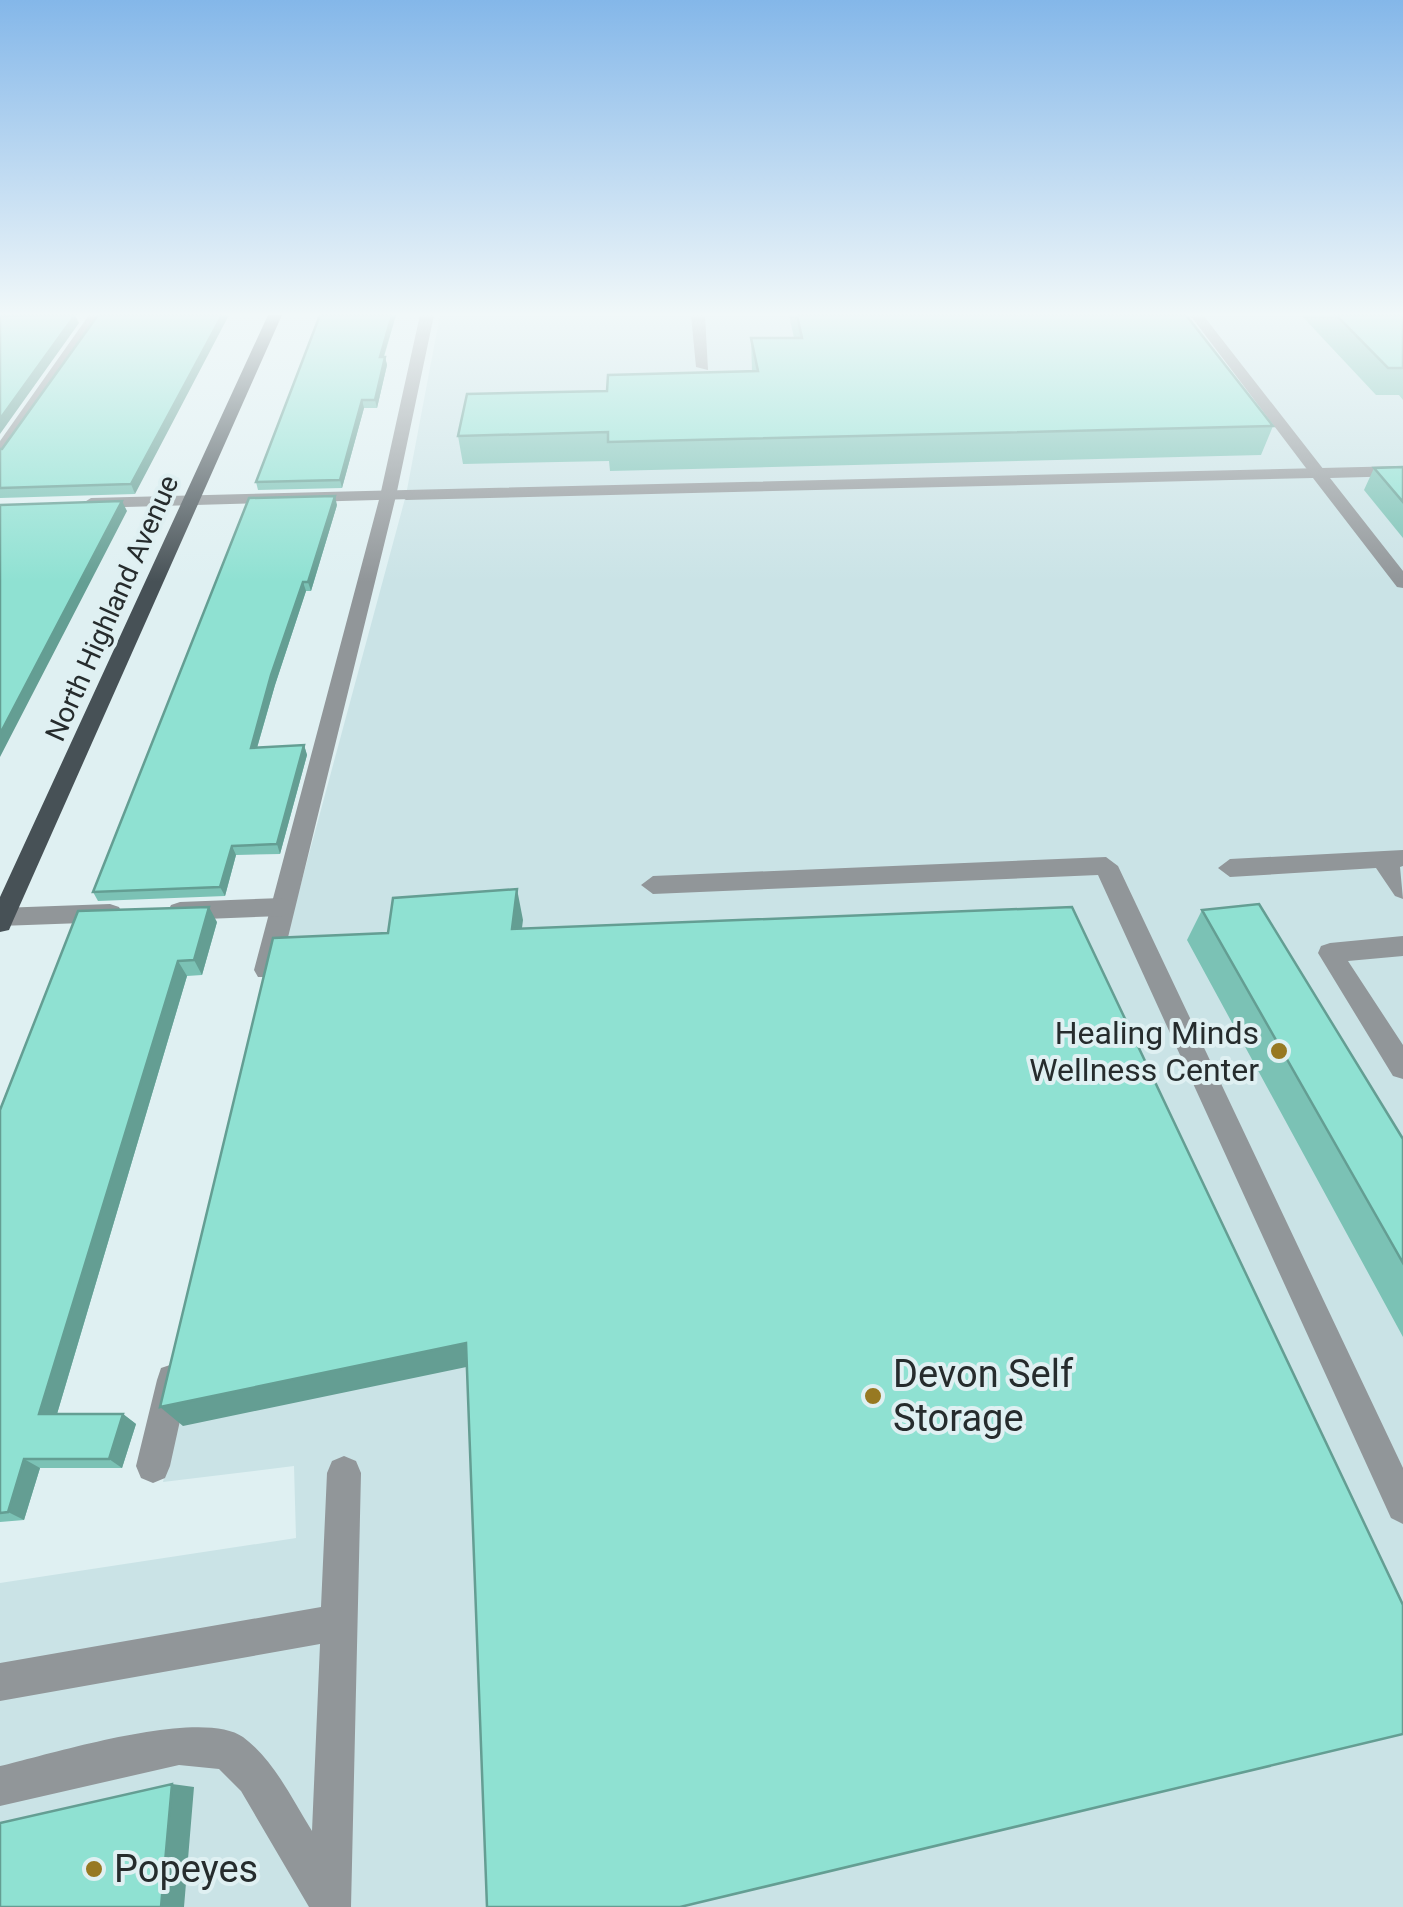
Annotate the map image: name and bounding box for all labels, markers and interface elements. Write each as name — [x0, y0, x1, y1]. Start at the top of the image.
street label: North Highland Avenue — [38, 470, 186, 746]
place label: Healing Minds Wellness Center — [1029, 1014, 1259, 1089]
marker: Healing Minds Wellness Center — [1268, 1040, 1290, 1062]
place label: Devon Self Storage — [893, 1352, 1074, 1440]
marker: Devon Self Storage — [862, 1385, 884, 1407]
place label: Popeyes — [114, 1847, 258, 1891]
marker: Popeyes — [83, 1858, 105, 1880]

